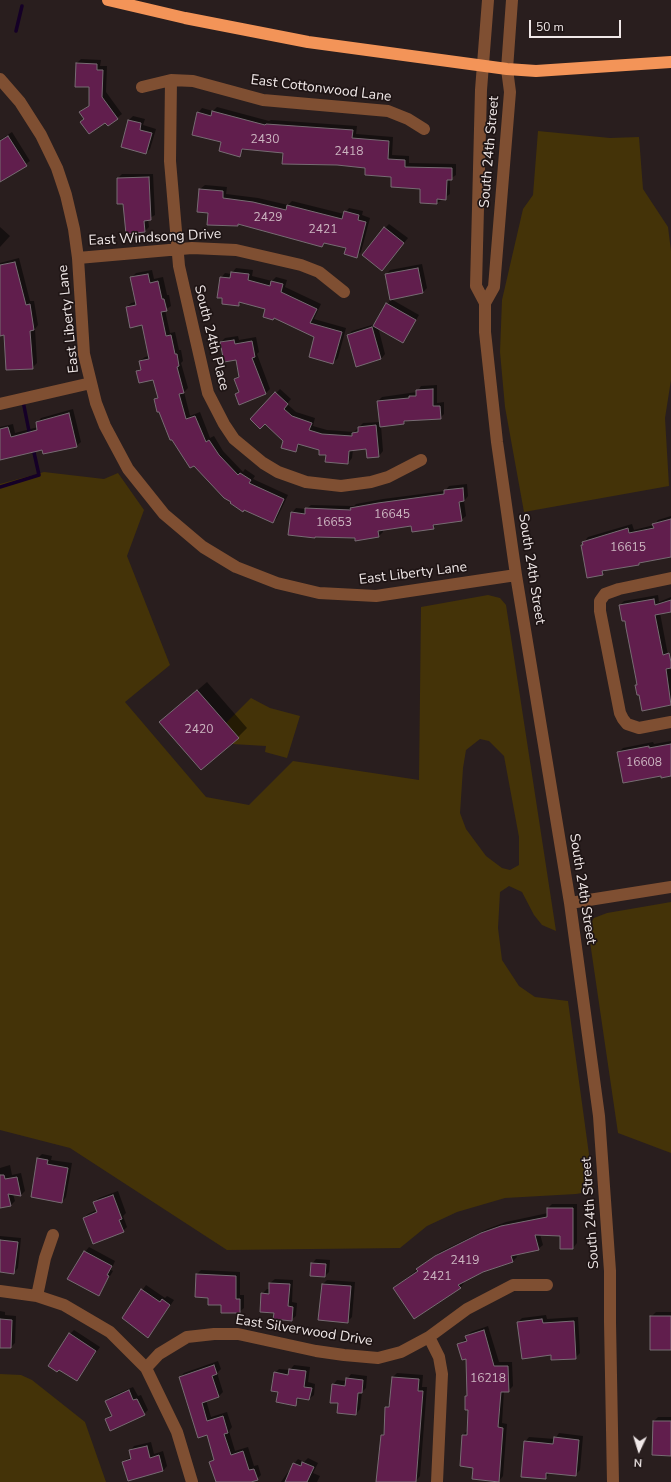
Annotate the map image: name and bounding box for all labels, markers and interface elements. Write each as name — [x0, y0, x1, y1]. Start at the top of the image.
scale bar — [531, 12, 623, 38]
text: 50 m — [536, 19, 564, 35]
street label: East Cottonwood Lane — [250, 72, 392, 106]
street label: South 24th Street — [477, 95, 503, 209]
house number: 2430 — [251, 133, 279, 147]
house number: 2418 — [335, 145, 363, 159]
house number: 2429 — [254, 211, 282, 225]
house number: 2421 — [309, 223, 337, 237]
street label: East Windsong Drive — [88, 226, 222, 250]
street label: East Liberty Lane — [55, 264, 83, 374]
street label: South 24th Place — [190, 283, 232, 393]
house number: 16645 — [374, 508, 410, 522]
street label: South 24th Street — [514, 512, 548, 626]
house number: 16653 — [316, 516, 352, 530]
house number: 16615 — [610, 541, 646, 555]
street label: East Liberty Lane — [358, 559, 468, 589]
house number: 2420 — [185, 723, 213, 737]
house number: 16608 — [626, 756, 662, 770]
street label: South 24th Street — [565, 832, 599, 946]
street label: South 24th Street — [579, 1156, 603, 1270]
house number: 2419 — [451, 1254, 479, 1268]
house number: 2421 — [423, 1270, 451, 1284]
street label: East Silverwood Drive — [234, 1312, 374, 1350]
house number: 16218 — [470, 1372, 506, 1386]
north arrow — [619, 1430, 659, 1470]
text: N — [634, 1455, 643, 1470]

